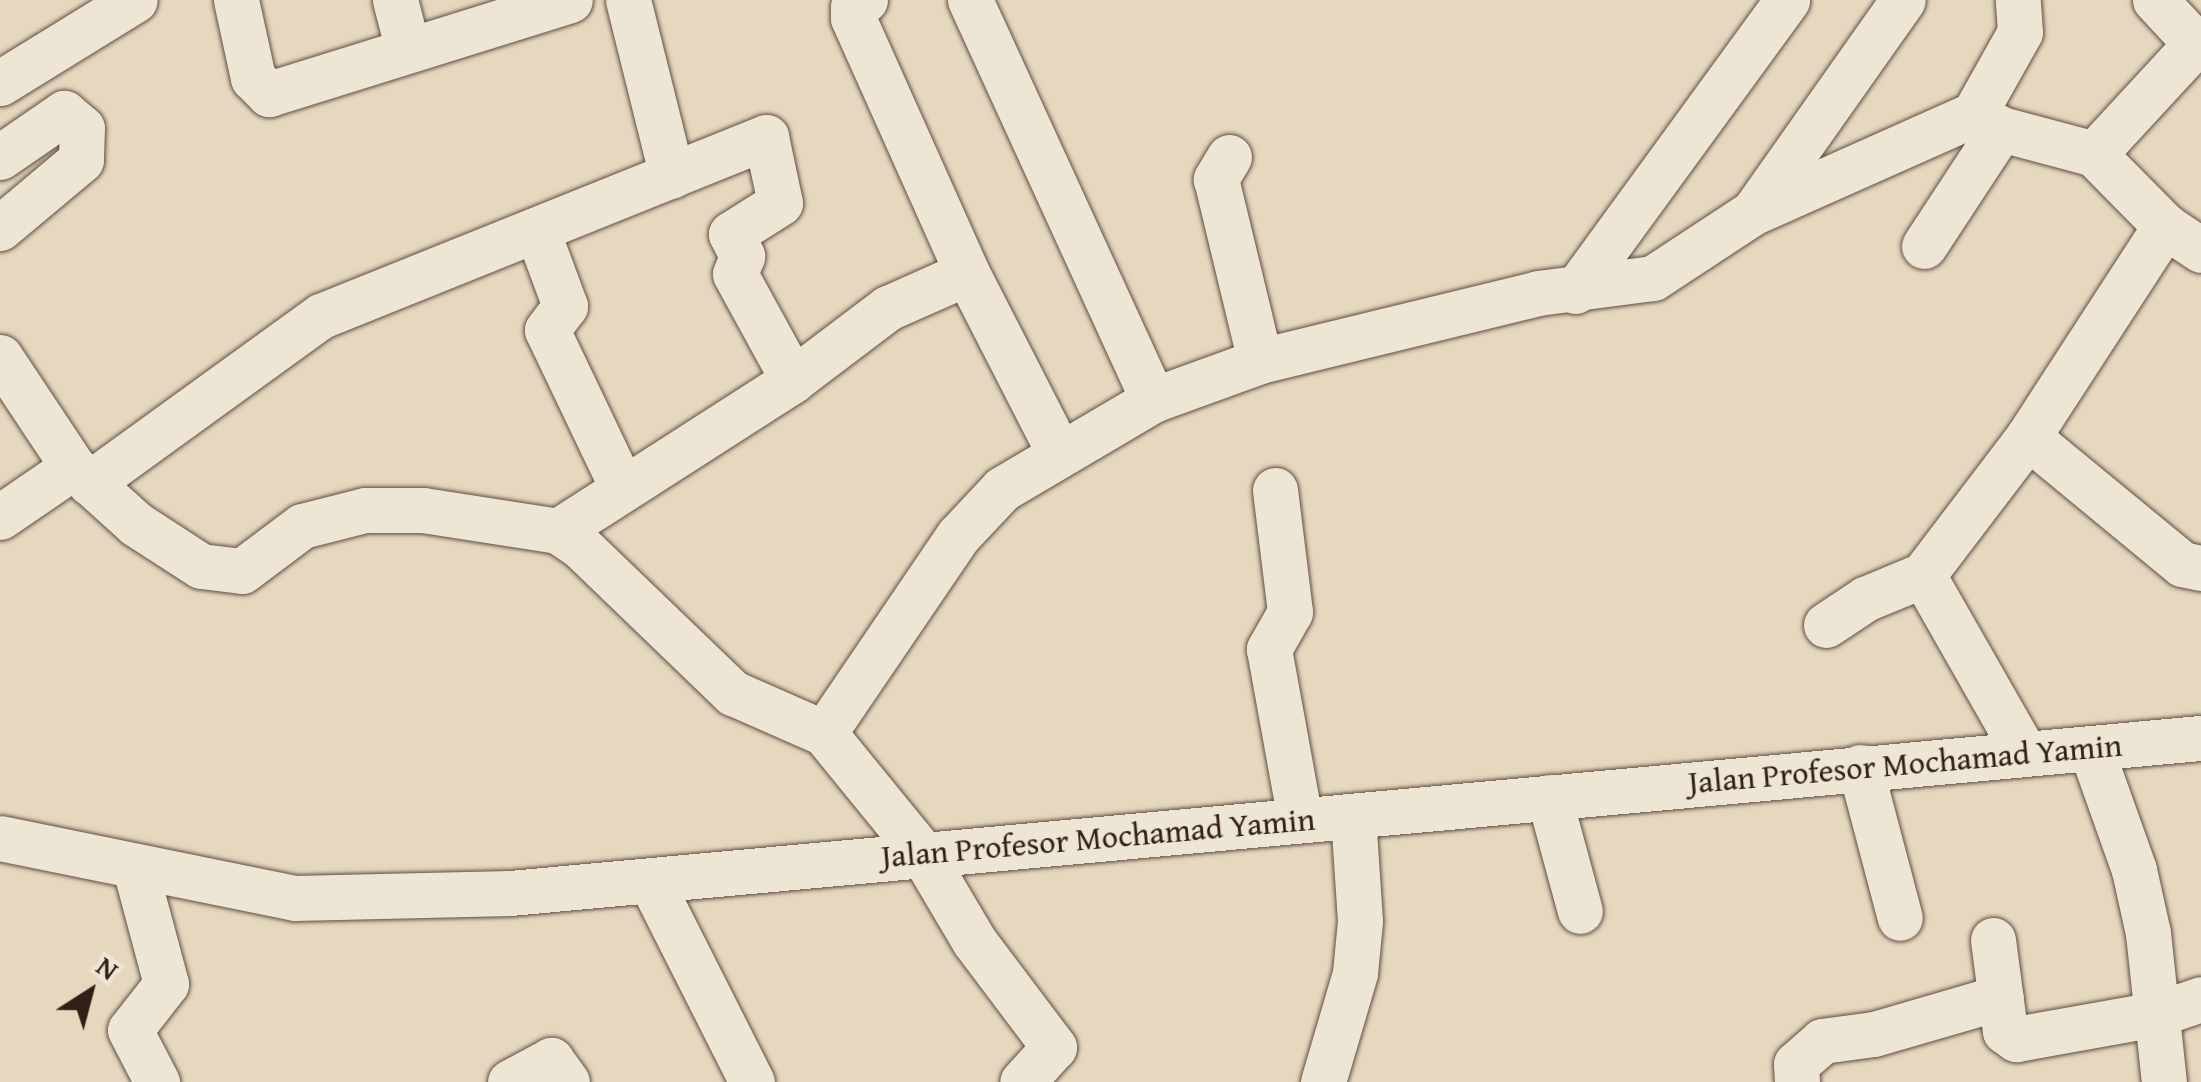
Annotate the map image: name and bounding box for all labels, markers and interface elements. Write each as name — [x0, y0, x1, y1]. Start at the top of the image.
street label: Jalan Profesor Mochamad Yamin — [1686, 726, 2124, 802]
street label: Jalan Profesor Mochamad Yamin — [879, 800, 1317, 876]
north arrow — [40, 942, 140, 1042]
text: N — [88, 945, 128, 989]

